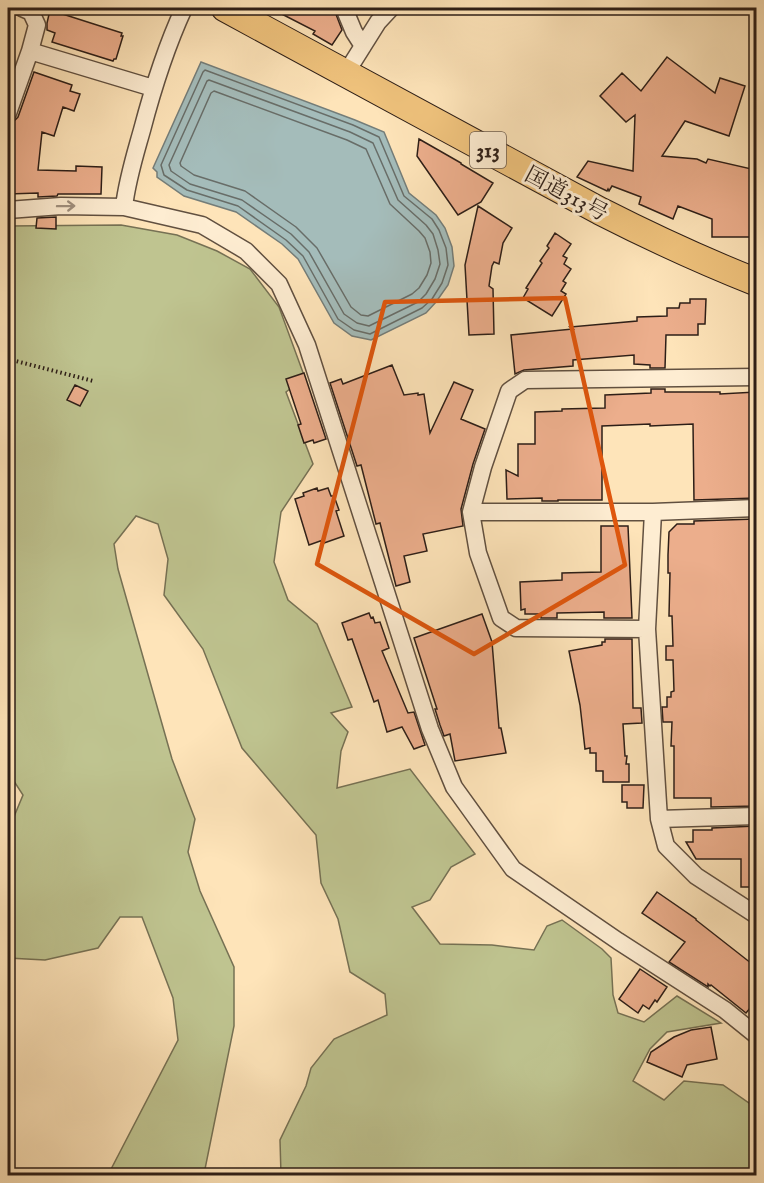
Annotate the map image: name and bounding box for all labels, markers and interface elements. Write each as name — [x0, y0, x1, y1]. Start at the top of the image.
road number: 313 — [470, 132, 506, 168]
street label: 国道313号 — [519, 161, 613, 228]
one-way arrow — [55, 201, 75, 212]

